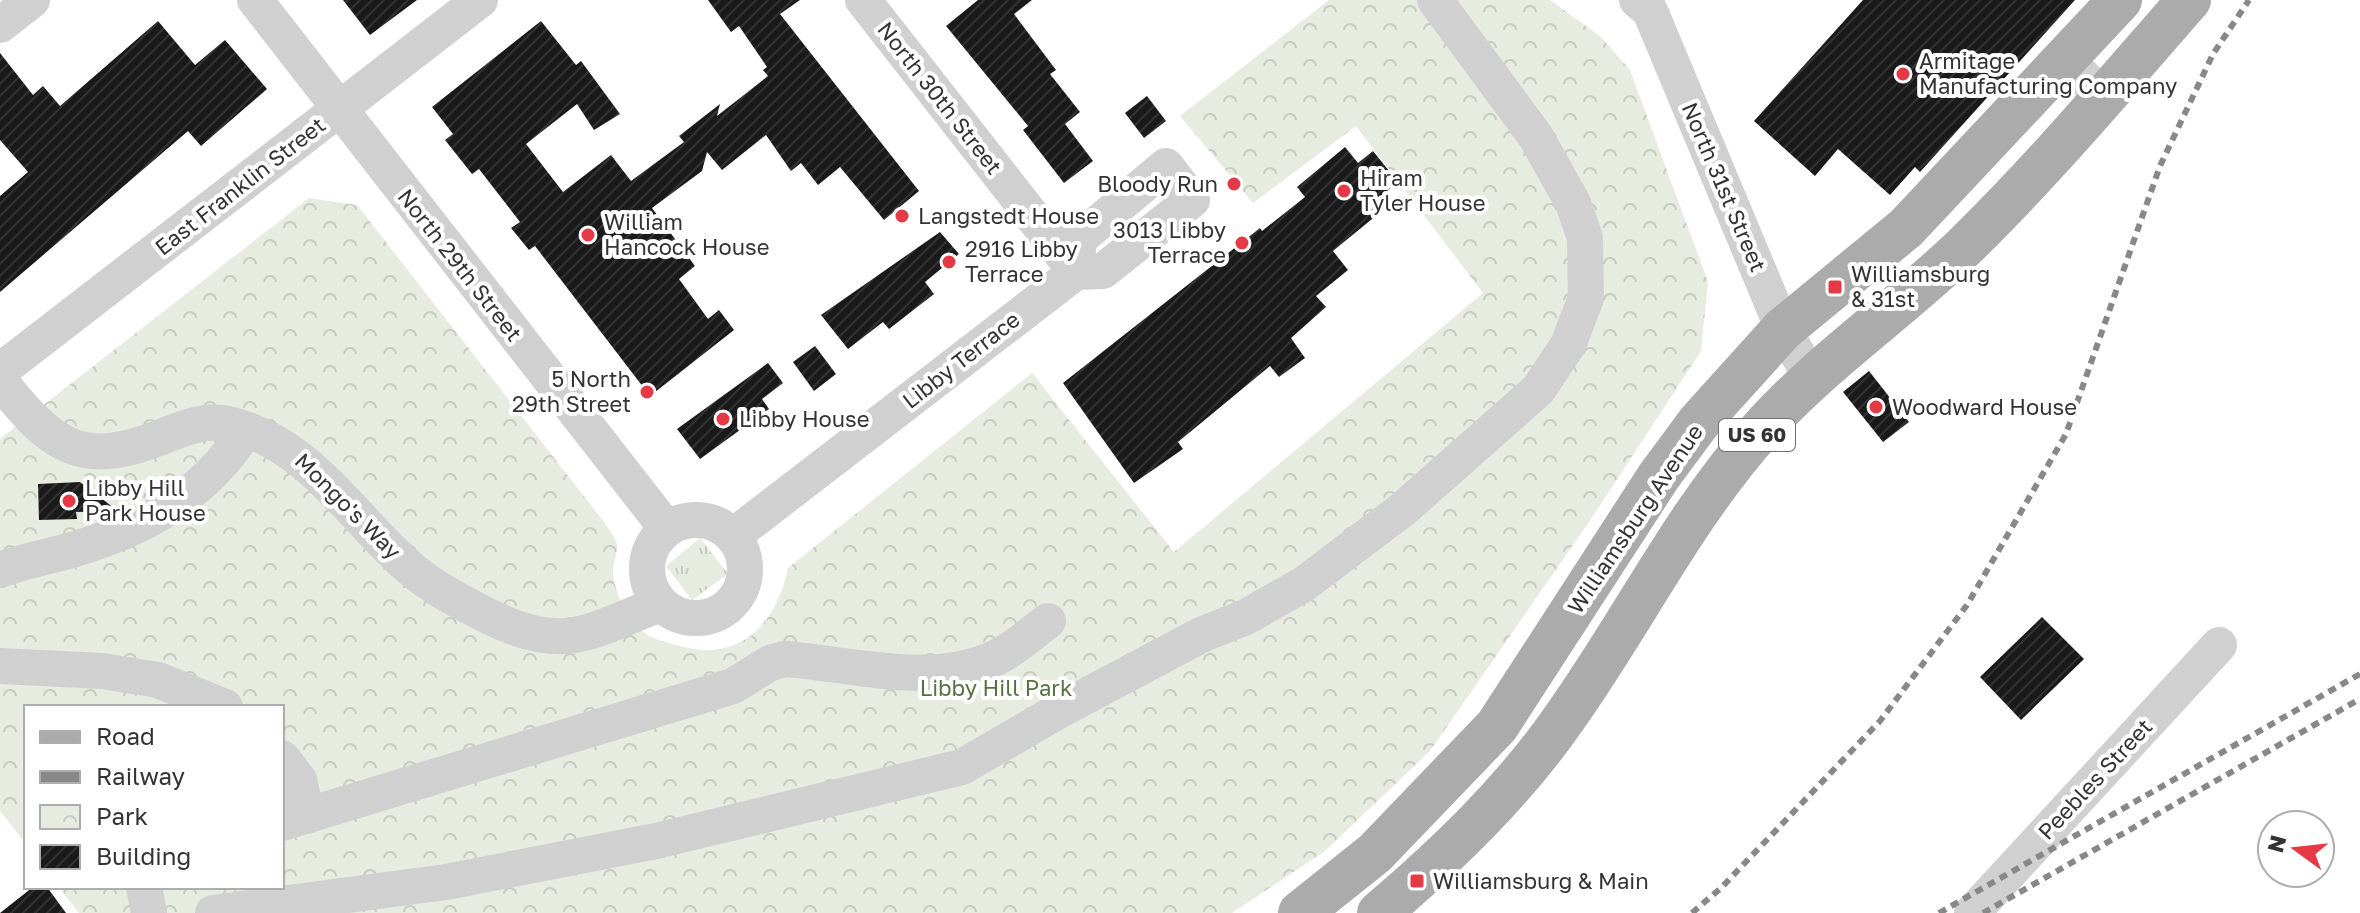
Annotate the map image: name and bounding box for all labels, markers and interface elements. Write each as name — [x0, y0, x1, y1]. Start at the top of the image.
street label: North 30th Street — [872, 16, 1008, 179]
place label: Armitage Manufacturing Company — [1919, 47, 2177, 99]
marker: Armitage Manufacturing Company — [1894, 65, 1912, 83]
street label: North 31st Street — [1677, 98, 1772, 276]
street label: East Franklin Street — [149, 111, 330, 260]
place label: Hiram Tyler House — [1360, 164, 1486, 216]
place label: Bloody Run — [1097, 170, 1218, 197]
marker: Bloody Run — [1225, 175, 1243, 193]
marker: Hiram Tyler House — [1335, 182, 1353, 200]
street label: North 29th Street — [393, 183, 528, 346]
place label: Langstedt House — [918, 202, 1099, 229]
marker: Langstedt House — [893, 207, 911, 225]
place label: William Hancock House — [604, 208, 769, 260]
place label: 3013 Libby Terrace — [1113, 216, 1226, 268]
marker: William Hancock House — [579, 226, 597, 244]
marker: 3013 Libby Terrace — [1233, 234, 1251, 252]
place label: 2916 Libby Terrace — [965, 235, 1078, 287]
marker: 2916 Libby Terrace — [940, 253, 958, 271]
place label: Williamsburg & 31st — [1851, 260, 1990, 312]
marker: Williamsburg & 31st — [1826, 278, 1844, 296]
street label: Libby Terrace — [897, 305, 1025, 414]
place label: 5 North 29th Street — [512, 365, 631, 417]
marker: 5 North 29th Street — [638, 383, 656, 401]
place label: Woodward House — [1892, 393, 2077, 420]
marker: Woodward House — [1867, 398, 1885, 416]
place label: Libby House — [739, 405, 870, 432]
marker: Libby House — [714, 410, 732, 428]
street label: Williamsburg Avenue — [1561, 419, 1708, 618]
road number: US 60 — [1719, 419, 1795, 451]
street label: Mongo's Way — [290, 447, 407, 564]
place label: Libby Hill Park House — [85, 474, 206, 526]
marker: Libby Hill Park House — [60, 492, 78, 510]
park label: Libby Hill Park — [920, 674, 1072, 701]
legend — [24, 705, 284, 889]
street label: Peebles Street — [2032, 713, 2157, 845]
text: Road — [96, 721, 155, 750]
text: Railway — [96, 761, 185, 790]
text: Park — [96, 801, 148, 830]
north arrow — [2256, 809, 2336, 889]
text: N — [2261, 832, 2291, 855]
text: Building — [96, 841, 191, 870]
place label: Williamsburg & Main — [1433, 867, 1649, 894]
marker: Williamsburg & Main — [1408, 872, 1426, 890]

